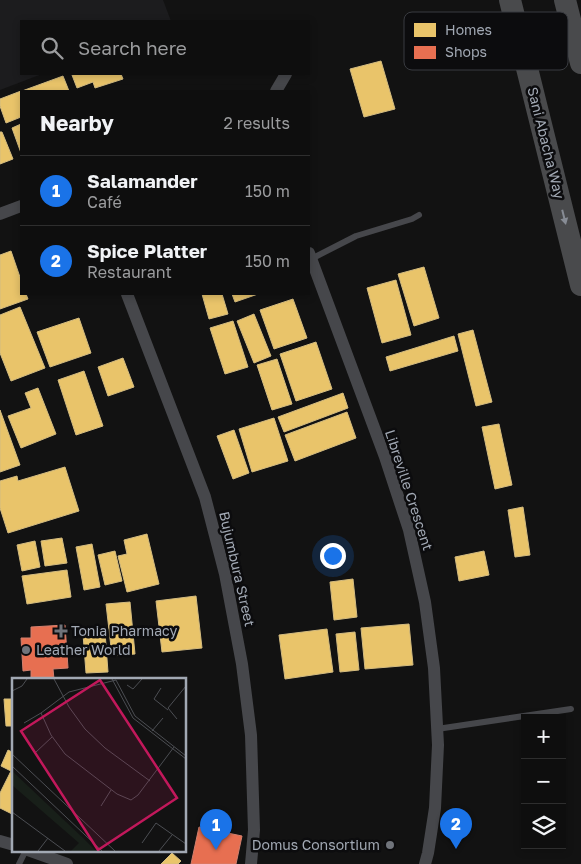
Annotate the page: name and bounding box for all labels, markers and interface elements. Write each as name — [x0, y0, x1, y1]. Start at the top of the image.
legend — [404, 12, 568, 70]
search box — [20, 20, 310, 75]
text: Homes — [445, 21, 492, 38]
icon: search — [38, 34, 66, 62]
text: Search here — [78, 36, 187, 59]
text: Shops — [445, 43, 487, 60]
street label: Sani Abacha Way — [524, 85, 569, 201]
text: Nearby — [40, 110, 114, 136]
text: 2 results — [224, 113, 290, 133]
text: Salamander — [87, 169, 198, 192]
text: 1 — [52, 181, 60, 201]
text: 150 m — [245, 181, 290, 201]
text: Café — [87, 192, 122, 212]
one-way arrow — [560, 210, 568, 225]
text: Spice Platter — [87, 239, 207, 262]
text: 2 — [51, 251, 61, 271]
text: 150 m — [245, 251, 290, 271]
text: Restaurant — [87, 262, 172, 282]
street label: Libreville Crescent — [382, 427, 437, 552]
street label: Bujumbura Street — [216, 510, 259, 628]
your location — [320, 543, 346, 569]
place label: Tonia Pharmacy — [71, 622, 177, 639]
marker: Tonia Pharmacy — [55, 625, 67, 637]
place label: Leather World — [36, 641, 131, 658]
marker: Leather World — [20, 644, 32, 656]
inset map — [12, 678, 186, 852]
map controls — [521, 714, 566, 849]
button: + — [521, 714, 566, 759]
button: − — [521, 759, 566, 804]
button: layers — [521, 804, 566, 849]
pin: 2 — [440, 808, 472, 849]
pin: 1 — [200, 809, 232, 850]
place label: Domus Consortium — [252, 836, 380, 853]
marker: Domus Consortium — [384, 839, 396, 851]

